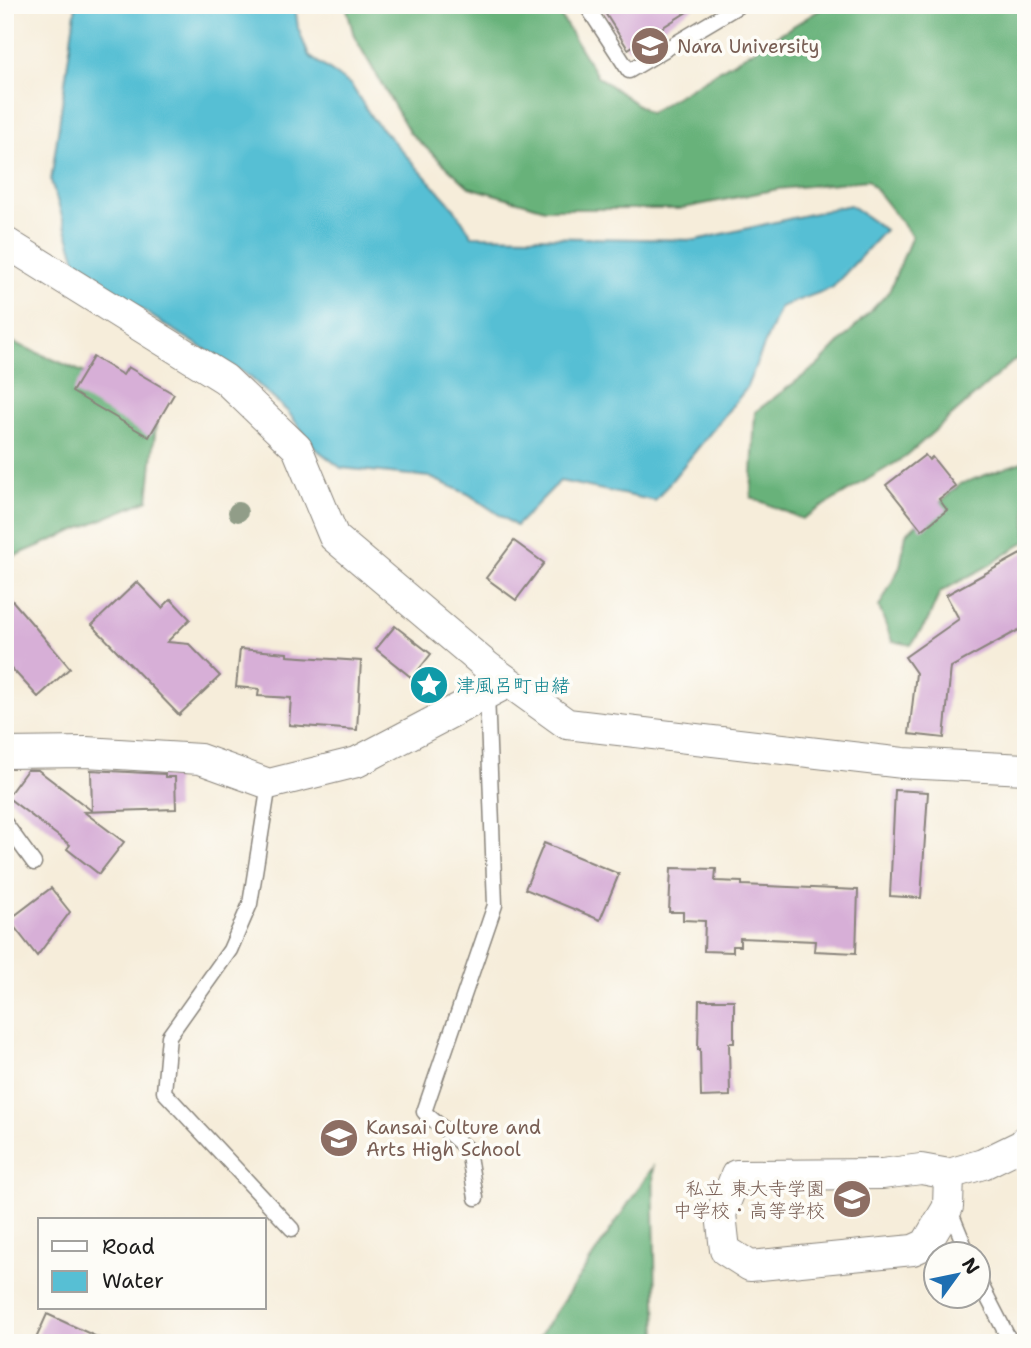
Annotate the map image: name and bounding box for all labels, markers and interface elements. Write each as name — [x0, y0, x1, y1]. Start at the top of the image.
school or university icon: Nara University — [629, 25, 671, 67]
place label: Nara University — [677, 34, 820, 59]
place icon: 津風呂町由緒 — [408, 664, 450, 706]
place label: 津風呂町由緒 — [456, 673, 570, 698]
place label: Kansai Culture and Arts High School — [366, 1115, 541, 1162]
school or university icon: Kansai Culture and Arts High School — [318, 1117, 360, 1159]
place label: 私立 東大寺学園 中学校・高等学校 — [673, 1176, 825, 1223]
school or university icon: 私立 東大寺学園 中学校・高等学校 — [831, 1178, 873, 1220]
legend — [38, 1218, 266, 1310]
text: Road — [102, 1233, 155, 1261]
north arrow — [922, 1240, 992, 1310]
text: N — [956, 1253, 985, 1279]
text: Water — [102, 1267, 164, 1295]

